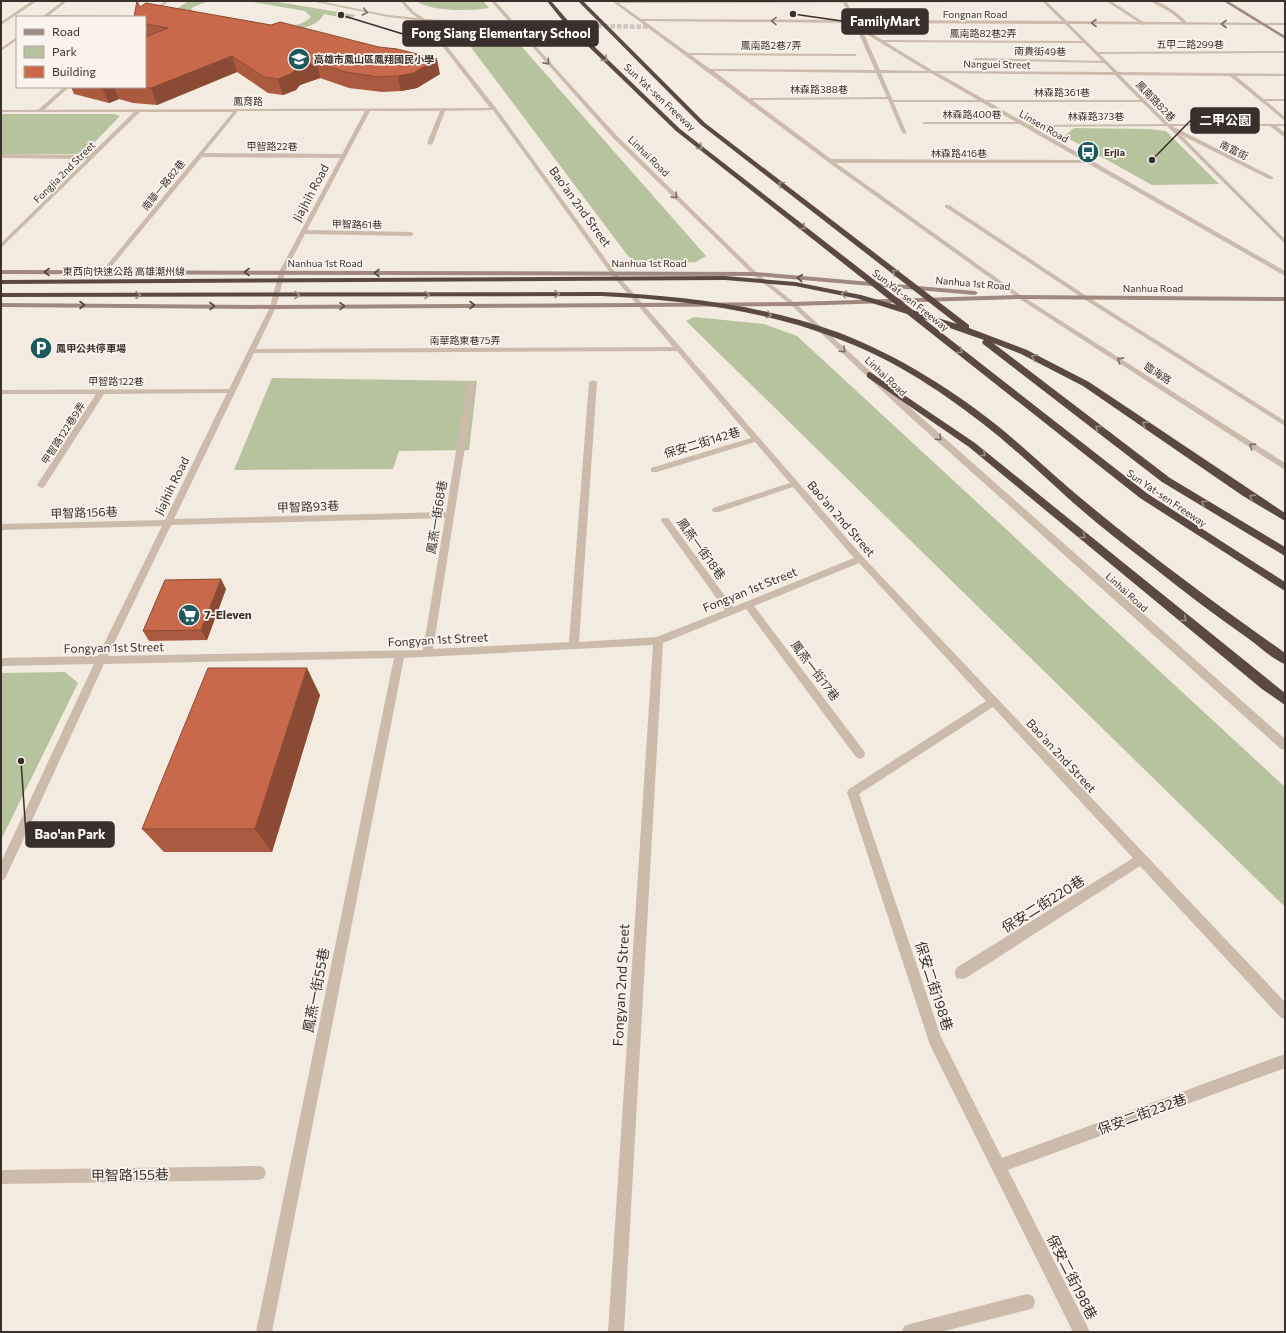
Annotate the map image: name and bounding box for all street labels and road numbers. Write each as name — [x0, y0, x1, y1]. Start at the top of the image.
street label: Fongnan Road — [943, 8, 1008, 20]
street label: 鳳南路82巷2弄 — [949, 27, 1017, 39]
street label: 五甲二路299巷 — [1156, 38, 1224, 50]
street label: 鳳南路2巷7弄 — [741, 39, 801, 51]
street label: 南貴街49巷 — [1014, 45, 1066, 57]
street label: Nanguei Street — [963, 57, 1031, 71]
street label: Sun Yat-sen Freeway — [622, 61, 698, 133]
street label: 鳳南路82巷 — [1134, 78, 1178, 124]
street label: 林森路388巷 — [790, 83, 848, 95]
street label: 林森路361巷 — [1034, 86, 1090, 98]
street label: 鳳育路 — [233, 95, 263, 107]
street label: Linsen Road — [1017, 107, 1071, 145]
street label: 林森路400巷 — [942, 108, 1002, 120]
street label: 林森路373巷 — [1068, 110, 1124, 122]
street label: Linhai Road — [626, 133, 672, 179]
street label: 南富街 — [1218, 138, 1250, 162]
street label: Fongjia 2nd Street — [31, 139, 97, 205]
street label: 甲智路22巷 — [246, 140, 298, 152]
street label: 林森路416巷 — [931, 147, 987, 159]
street label: 南華一路82巷 — [139, 157, 187, 213]
street label: Jiajhih Road — [289, 161, 332, 224]
street label: Bao'an 2nd Street — [547, 164, 615, 249]
street label: 甲智路61巷 — [332, 218, 382, 230]
street label: Nanhua 1st Road — [287, 257, 363, 269]
street label: Nanhua 1st Road — [611, 257, 687, 269]
street label: 東西向快速公路 高雄潮州線 — [63, 265, 185, 277]
street label: Sun Yat-sen Freeway — [870, 266, 952, 334]
street label: Nanhua 1st Road — [935, 274, 1011, 292]
street label: Nanhua Road — [1123, 282, 1183, 294]
street label: 南華路東巷75弄 — [430, 334, 501, 346]
street label: Linhai Road — [863, 354, 910, 399]
street label: 臨海路 — [1142, 360, 1174, 386]
street label: 甲智路122巷 — [88, 375, 144, 387]
street label: 甲智路122巷9弄 — [39, 400, 87, 466]
street label: 保安二街142巷 — [662, 424, 741, 460]
street label: Jiajhih Road — [151, 454, 192, 517]
street label: Sun Yat-sen Freeway — [1125, 467, 1209, 529]
street label: Bao'an 2nd Street — [805, 478, 878, 559]
street label: 鳳燕一街68巷 — [423, 479, 449, 555]
street label: 甲智路93巷 — [277, 498, 339, 514]
street label: 甲智路156巷 — [50, 504, 118, 520]
street label: 鳳燕一街18巷 — [675, 515, 729, 582]
street label: Fongyan 1st Street — [700, 564, 799, 614]
street label: Linhai Road — [1103, 570, 1151, 614]
street label: Fongyan 1st Street — [387, 629, 489, 649]
street label: 鳳燕一街17巷 — [789, 638, 843, 703]
street label: Fongyan 1st Street — [64, 639, 164, 655]
street label: Bao'an 2nd Street — [1024, 716, 1100, 795]
street label: 保安二街220巷 — [998, 871, 1087, 936]
street label: Fongyan 2nd Street — [609, 923, 632, 1047]
street label: 保安二街198巷 — [912, 939, 957, 1033]
street label: 鳳燕一街55巷 — [299, 946, 332, 1034]
street label: 保安二街232巷 — [1095, 1090, 1189, 1138]
street label: 甲智路155巷 — [91, 1165, 169, 1184]
street label: 保安二街198巷 — [1044, 1231, 1101, 1322]

